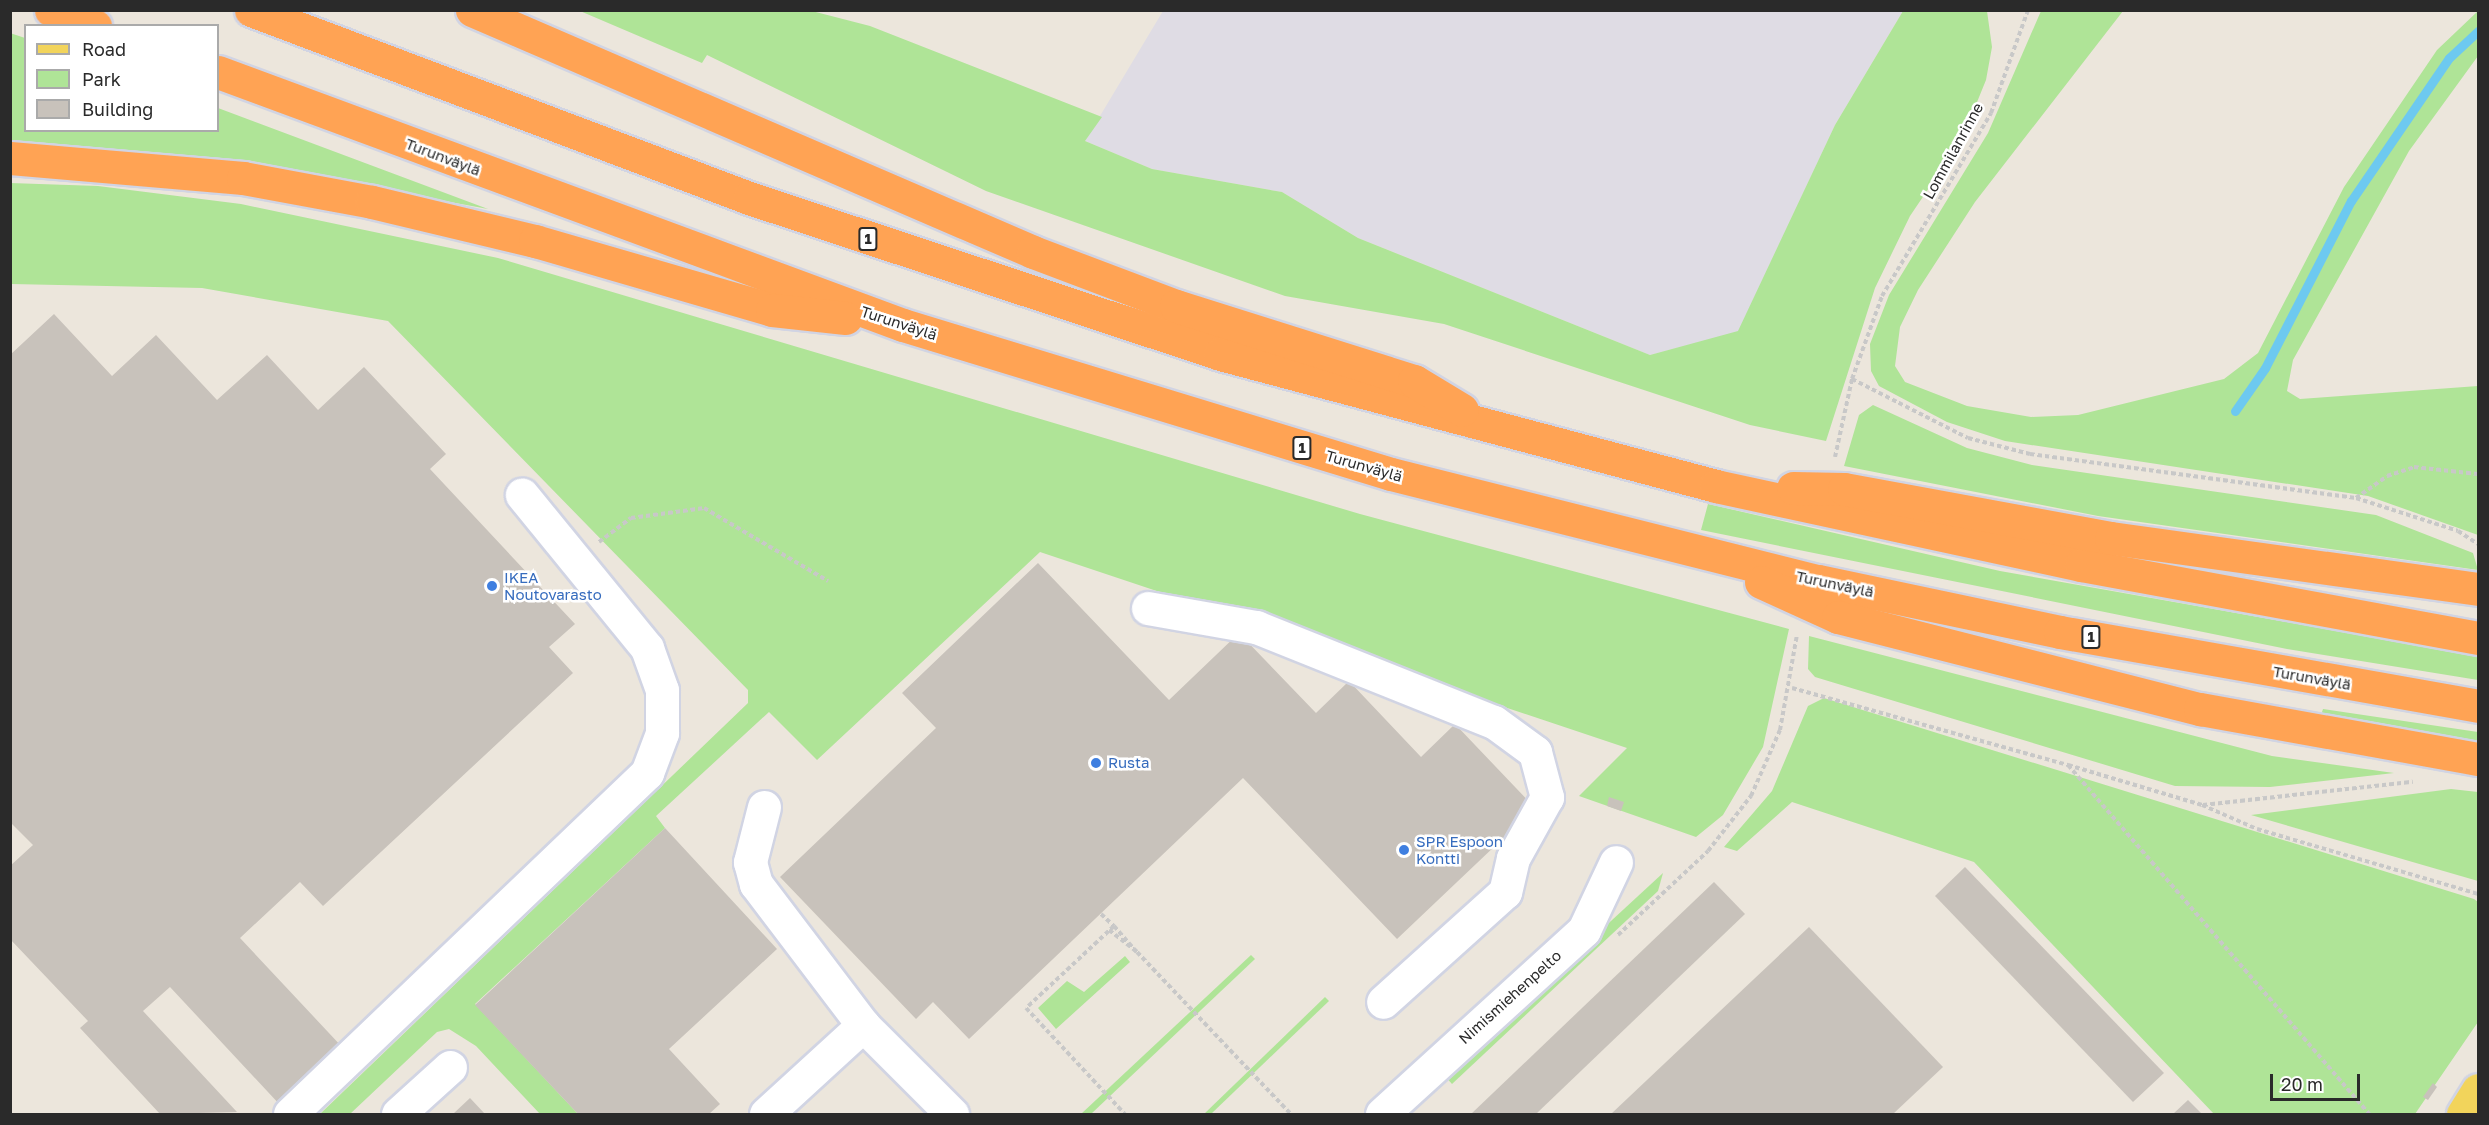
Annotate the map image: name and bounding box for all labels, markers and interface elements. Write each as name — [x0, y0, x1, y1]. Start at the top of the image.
legend — [24, 24, 219, 132]
text: Road — [82, 38, 126, 60]
text: Park — [82, 68, 121, 90]
text: Building — [82, 98, 153, 120]
street label: Lommilanrinne — [1919, 100, 1987, 202]
street label: Turunväylä — [403, 134, 483, 180]
road number: 1 — [858, 228, 878, 250]
street label: Turunväylä — [859, 302, 939, 344]
road number: 1 — [1292, 437, 1312, 459]
street label: Turunväylä — [1324, 446, 1404, 486]
street label: Turunväylä — [1795, 567, 1875, 601]
place label: IKEA Noutovarasto — [504, 568, 602, 603]
marker: IKEA Noutovarasto — [485, 579, 499, 593]
road number: 1 — [2080, 626, 2102, 648]
street label: Turunväylä — [2272, 662, 2352, 694]
place label: Rusta — [1108, 754, 1149, 772]
marker: Rusta — [1089, 756, 1103, 770]
place label: SPR Espoon Kontti — [1416, 832, 1503, 867]
marker: SPR Espoon Kontti — [1397, 843, 1411, 857]
street label: Nimismiehenpelto — [1455, 946, 1565, 1048]
scale bar — [2273, 1062, 2363, 1100]
text: 20 m — [2281, 1073, 2323, 1095]

